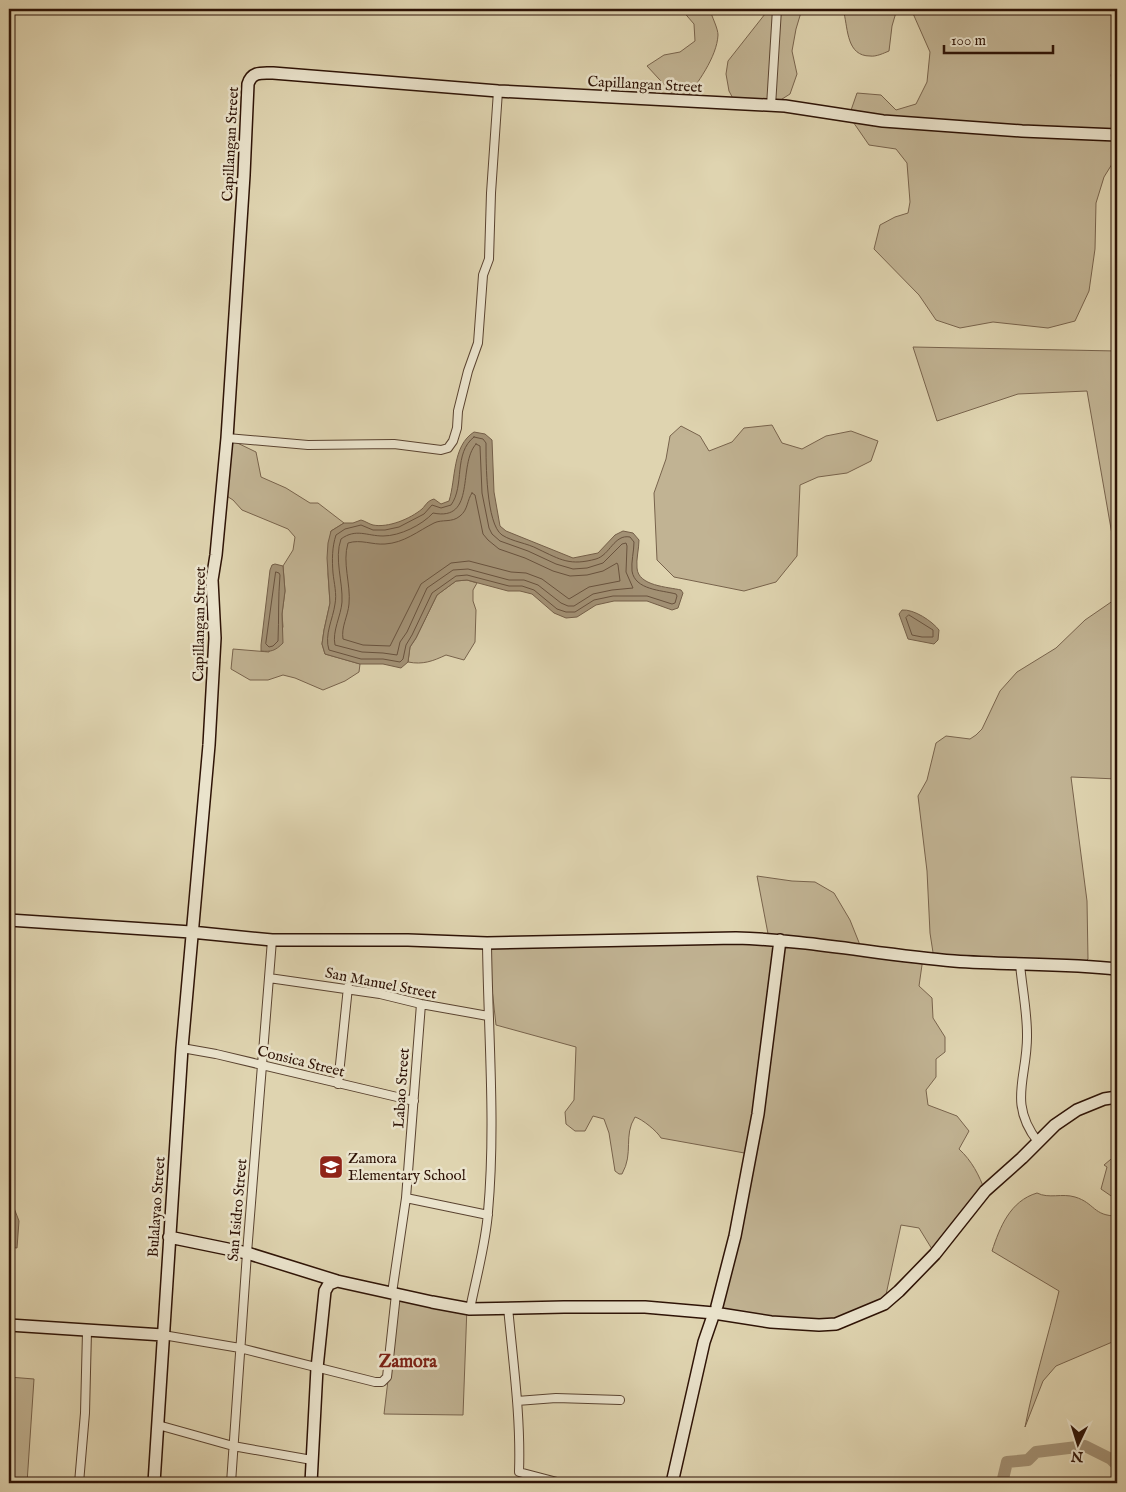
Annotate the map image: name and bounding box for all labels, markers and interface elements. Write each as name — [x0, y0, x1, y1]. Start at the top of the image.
scale bar — [944, 22, 1052, 54]
text: 100 m — [951, 31, 987, 50]
street label: Capillangan Street — [587, 72, 703, 97]
street label: Capillangan Street — [218, 86, 243, 202]
street label: Capillangan Street — [189, 566, 210, 682]
street label: San Manuel Street — [324, 963, 438, 1004]
street label: Consica Street — [255, 1041, 347, 1082]
street label: Labao Street — [389, 1047, 414, 1129]
place label: Zamora Elementary School — [348, 1149, 467, 1185]
school or university icon: Zamora Elementary School — [318, 1154, 344, 1180]
street label: Bulalayao Street — [143, 1156, 170, 1258]
street label: San Isidro Street — [224, 1158, 251, 1262]
district label: Zamora — [379, 1351, 438, 1374]
north arrow — [1054, 1420, 1104, 1470]
text: N — [1070, 1447, 1085, 1465]

